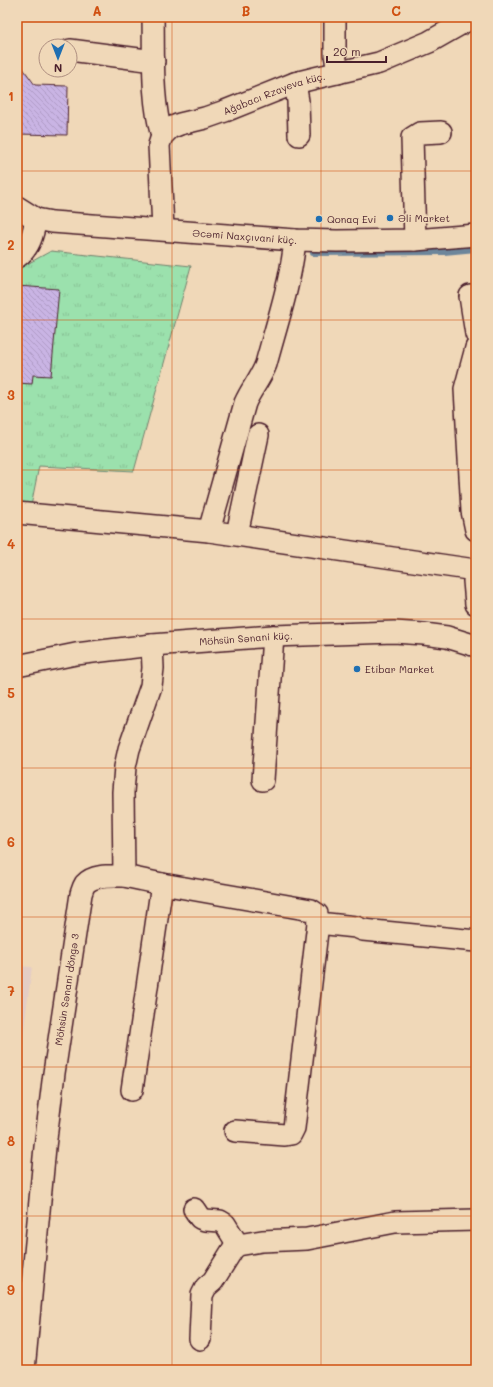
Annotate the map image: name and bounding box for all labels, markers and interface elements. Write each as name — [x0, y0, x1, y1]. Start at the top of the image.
text: A — [92, 2, 102, 19]
text: B — [242, 2, 251, 19]
text: C — [391, 2, 401, 19]
north arrow — [38, 38, 78, 78]
scale bar — [327, 38, 386, 64]
text: 20 m — [333, 43, 361, 59]
text: N — [54, 61, 62, 76]
street label: Ağabacı Rzayeva küç. — [221, 69, 327, 118]
text: 1 — [8, 87, 14, 104]
place label: Əli Market — [398, 211, 450, 225]
place label: Qonaq Evi — [327, 212, 376, 226]
marker: Əli Market — [385, 213, 395, 223]
marker: Qonaq Evi — [314, 214, 324, 224]
street label: Əcəmi Naxçıvani küç. — [192, 225, 297, 247]
text: 2 — [7, 236, 15, 253]
text: 3 — [7, 386, 15, 403]
text: 4 — [7, 535, 15, 552]
street label: Möhsün Sənani küç. — [199, 628, 293, 648]
place label: Etibar Market — [365, 662, 434, 676]
marker: Etibar Market — [352, 664, 362, 674]
text: 5 — [7, 684, 15, 701]
text: 6 — [7, 833, 15, 850]
street label: Möhsün Sənani döngə 3 — [51, 932, 82, 1046]
text: 7 — [7, 982, 15, 999]
text: 8 — [7, 1132, 15, 1149]
text: 9 — [7, 1281, 15, 1298]

